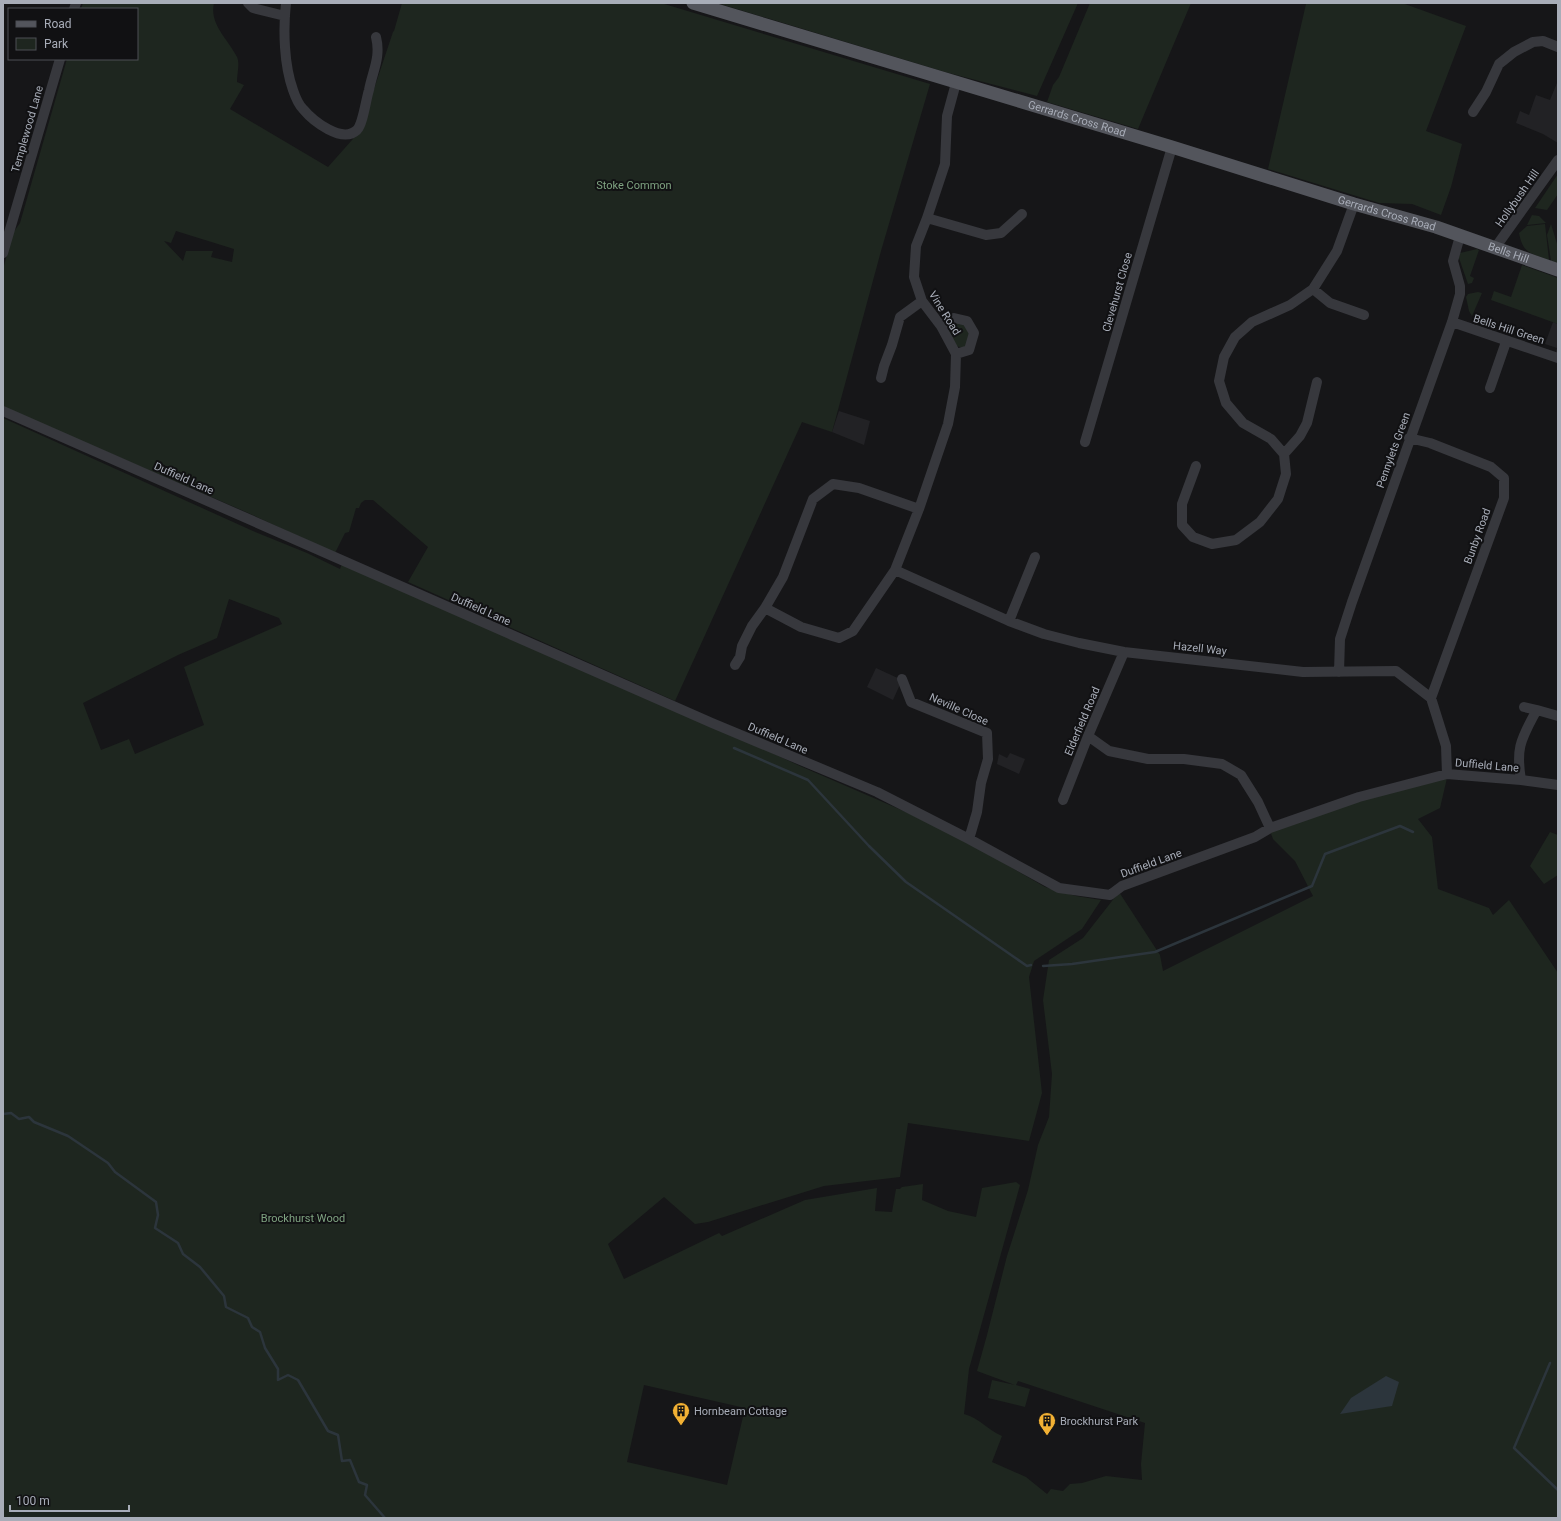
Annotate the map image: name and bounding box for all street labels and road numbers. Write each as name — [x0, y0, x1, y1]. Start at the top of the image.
street label: Templewood Lane — [9, 84, 46, 174]
street label: Gerrards Cross Road — [1026, 98, 1127, 140]
street label: Hollybush Hill — [1493, 167, 1542, 230]
street label: Gerrards Cross Road — [1336, 193, 1437, 234]
street label: Bells Hill — [1486, 240, 1531, 266]
street label: Clevehurst Close — [1100, 251, 1135, 333]
street label: Vine Road — [926, 289, 963, 338]
street label: Bells Hill Green — [1472, 312, 1546, 347]
street label: Pennylets Green — [1374, 411, 1413, 490]
street label: Duffield Lane — [152, 460, 216, 497]
street label: Bunby Road — [1461, 507, 1494, 566]
street label: Duffield Lane — [449, 591, 513, 628]
street label: Hazell Way — [1173, 639, 1228, 658]
street label: Elderfield Road — [1062, 685, 1103, 758]
street label: Neville Close — [927, 691, 990, 728]
street label: Duffield Lane — [746, 720, 810, 757]
street label: Duffield Lane — [1455, 756, 1520, 775]
street label: Duffield Lane — [1119, 846, 1184, 881]

